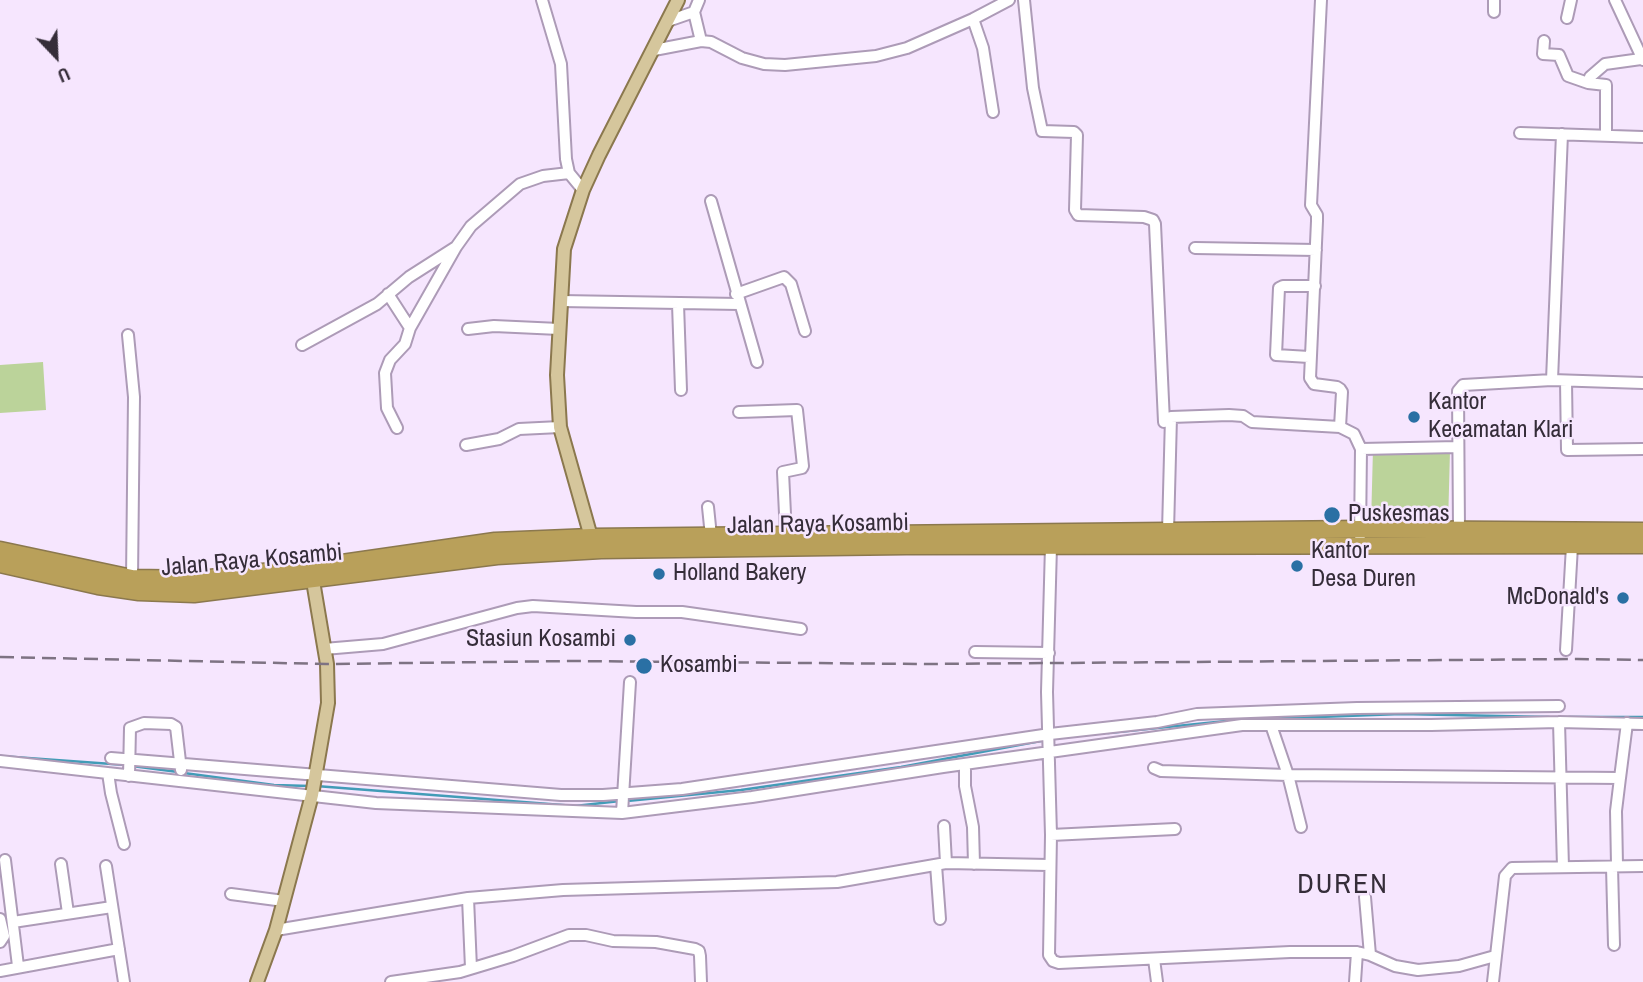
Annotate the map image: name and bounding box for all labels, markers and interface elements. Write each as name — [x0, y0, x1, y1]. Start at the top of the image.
north arrow — [21, 21, 91, 91]
text: U — [54, 61, 74, 89]
place label: Kantor Kecamatan Klari — [1428, 389, 1573, 445]
marker: Kantor Kecamatan Klari — [1406, 409, 1422, 425]
place label: Puskesmas — [1348, 501, 1450, 529]
marker: Puskesmas — [1322, 505, 1342, 525]
street label: Jalan Raya Kosambi — [727, 509, 909, 541]
place label: Kantor Desa Duren — [1311, 538, 1416, 594]
street label: Jalan Raya Kosambi — [160, 539, 344, 583]
marker: Kantor Desa Duren — [1289, 558, 1305, 574]
place label: Holland Bakery — [673, 560, 806, 588]
marker: Holland Bakery — [651, 566, 667, 582]
place label: McDonald's — [1507, 584, 1609, 612]
marker: McDonald's — [1615, 590, 1631, 606]
place label: Stasiun Kosambi — [466, 626, 616, 654]
marker: Stasiun Kosambi — [622, 632, 638, 648]
place label: Kosambi — [660, 652, 738, 680]
marker: Kosambi — [634, 656, 654, 676]
district label: DUREN — [1298, 868, 1388, 902]

